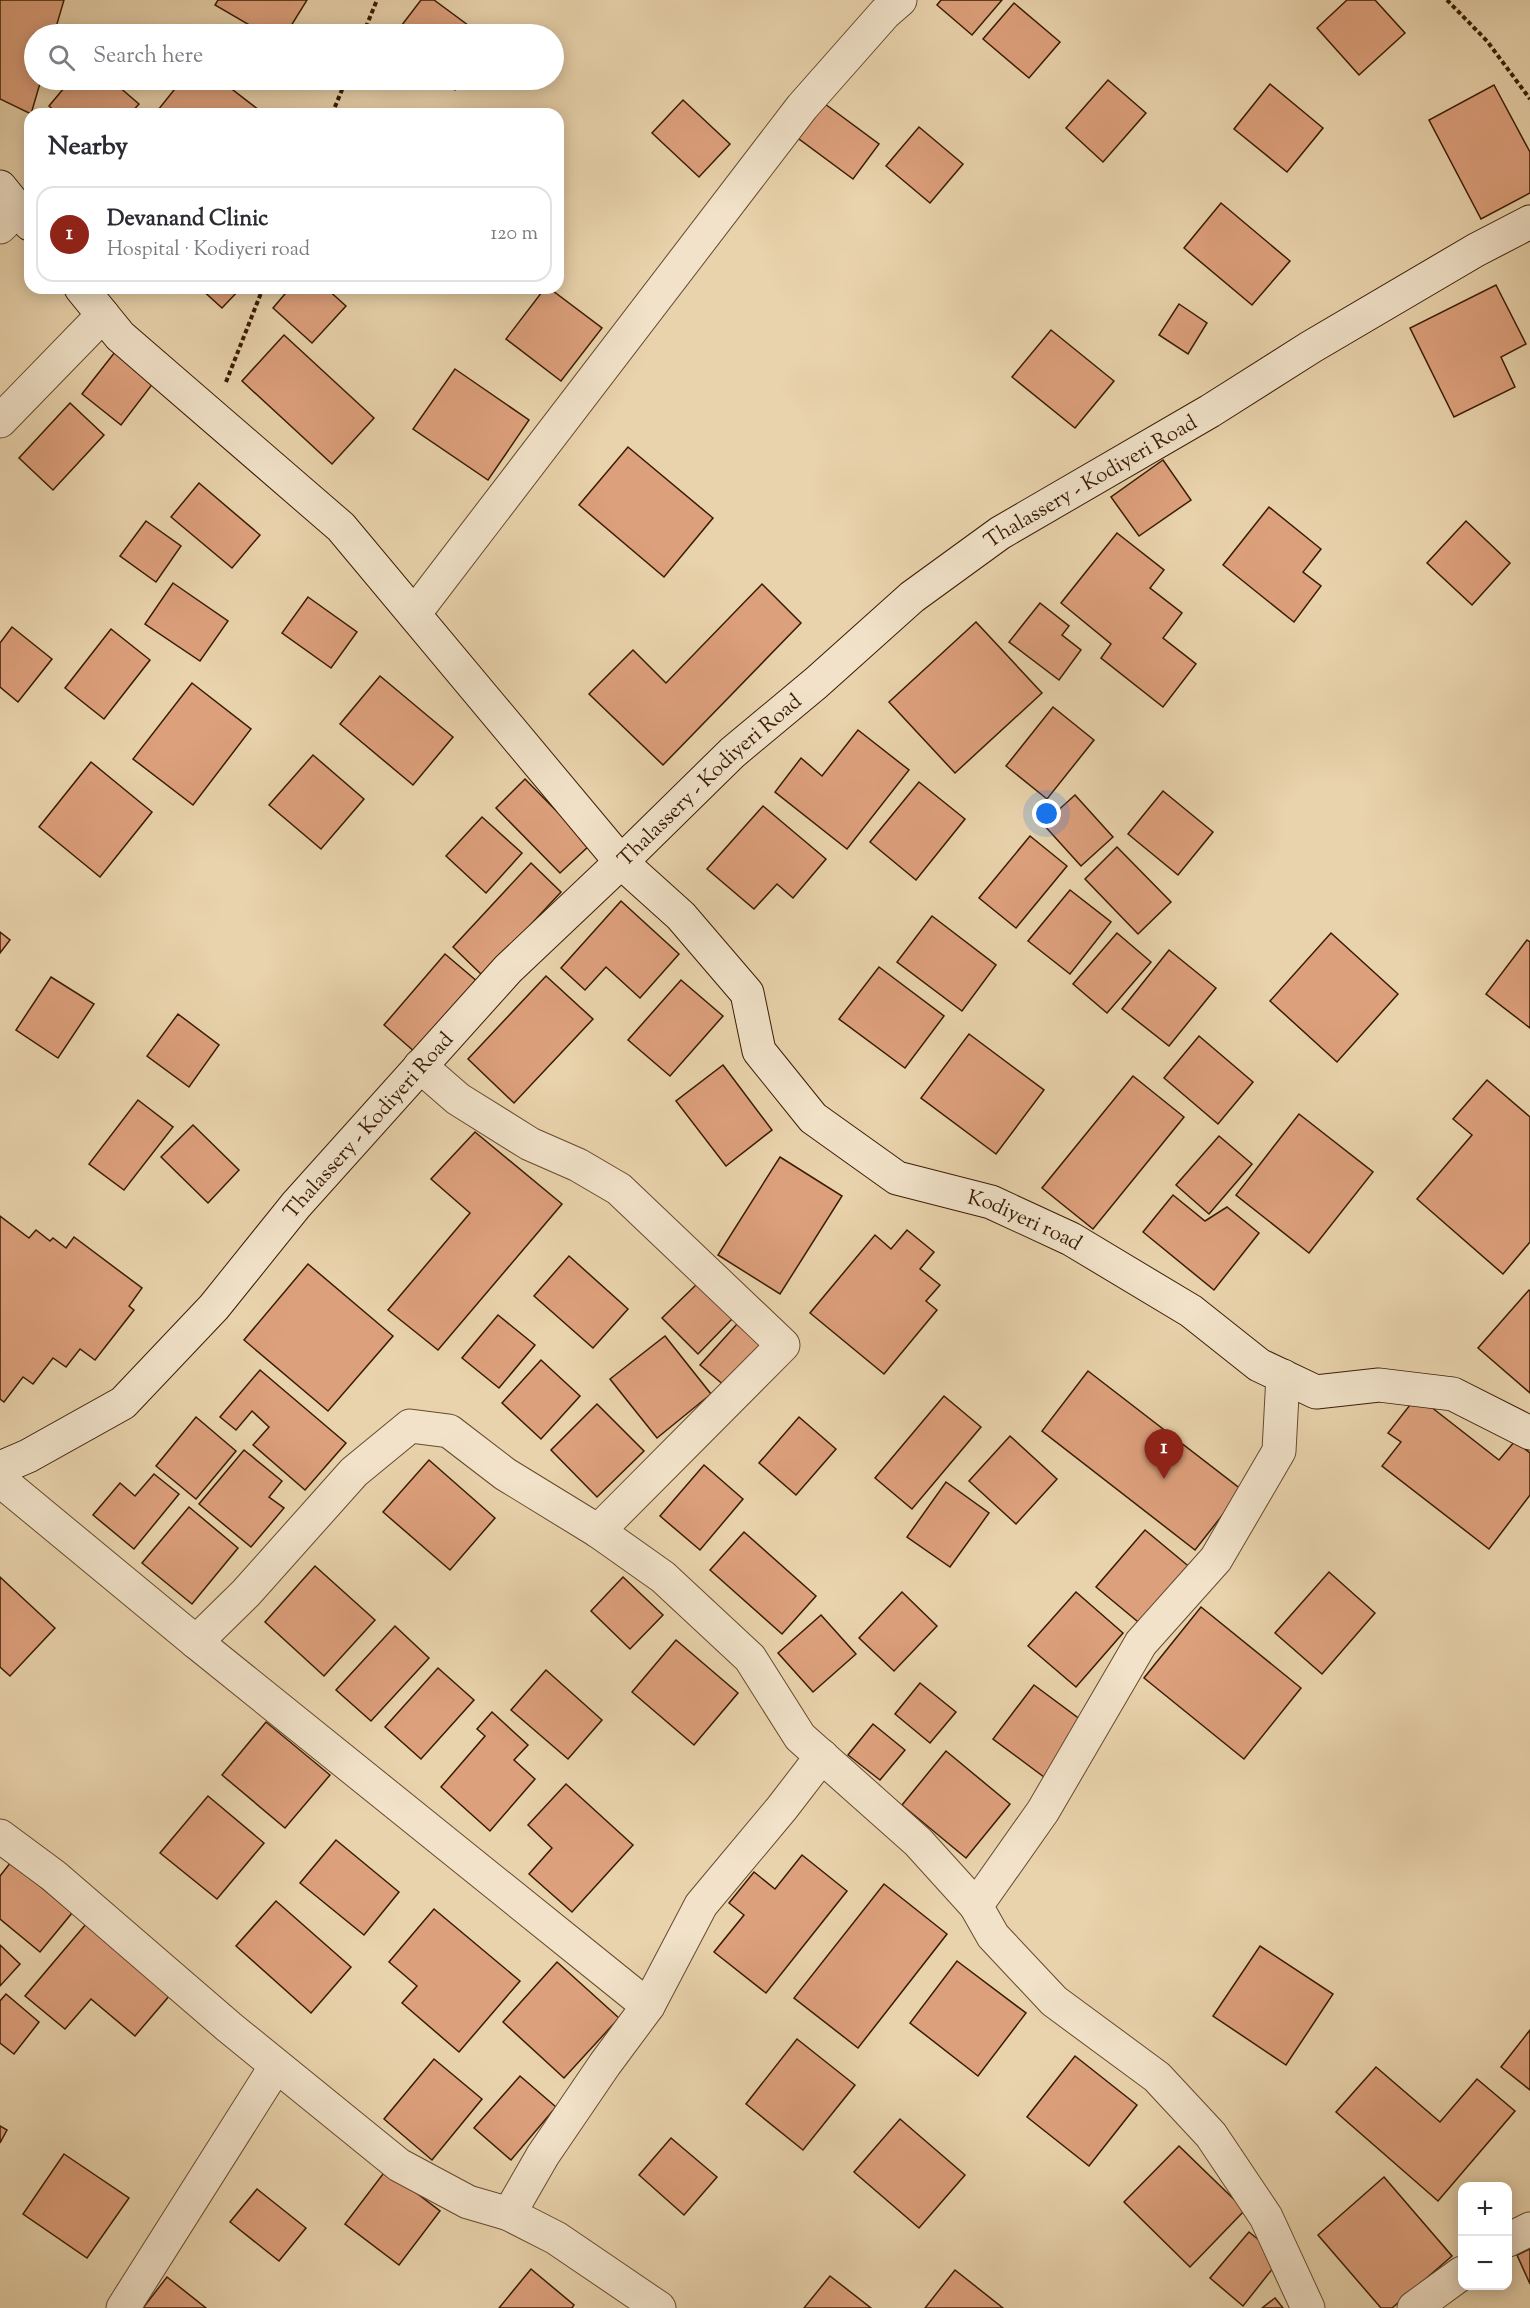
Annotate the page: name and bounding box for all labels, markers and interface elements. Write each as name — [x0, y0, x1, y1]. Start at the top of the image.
search box — [24, 24, 564, 90]
icon: search — [45, 41, 78, 74]
text: Search here — [93, 41, 203, 73]
text: Nearby — [48, 129, 128, 166]
text: Devanand Clinic — [107, 204, 268, 236]
text: 1 — [66, 220, 73, 249]
text: 120 m — [490, 220, 538, 249]
text: Hospital · Kodiyeri road — [107, 236, 310, 265]
street label: Thalassery - Kodiyeri Road — [979, 409, 1203, 557]
street label: Thalassery - Kodiyeri Road — [612, 688, 809, 874]
your location — [1032, 799, 1061, 828]
street label: Thalassery - Kodiyeri Road — [277, 1026, 462, 1226]
street label: Kodiyeri road — [964, 1184, 1087, 1259]
pin: 1 — [1144, 1430, 1184, 1479]
map controls — [1458, 2182, 1512, 2290]
button: + — [1458, 2182, 1512, 2236]
button: − — [1458, 2236, 1512, 2290]

